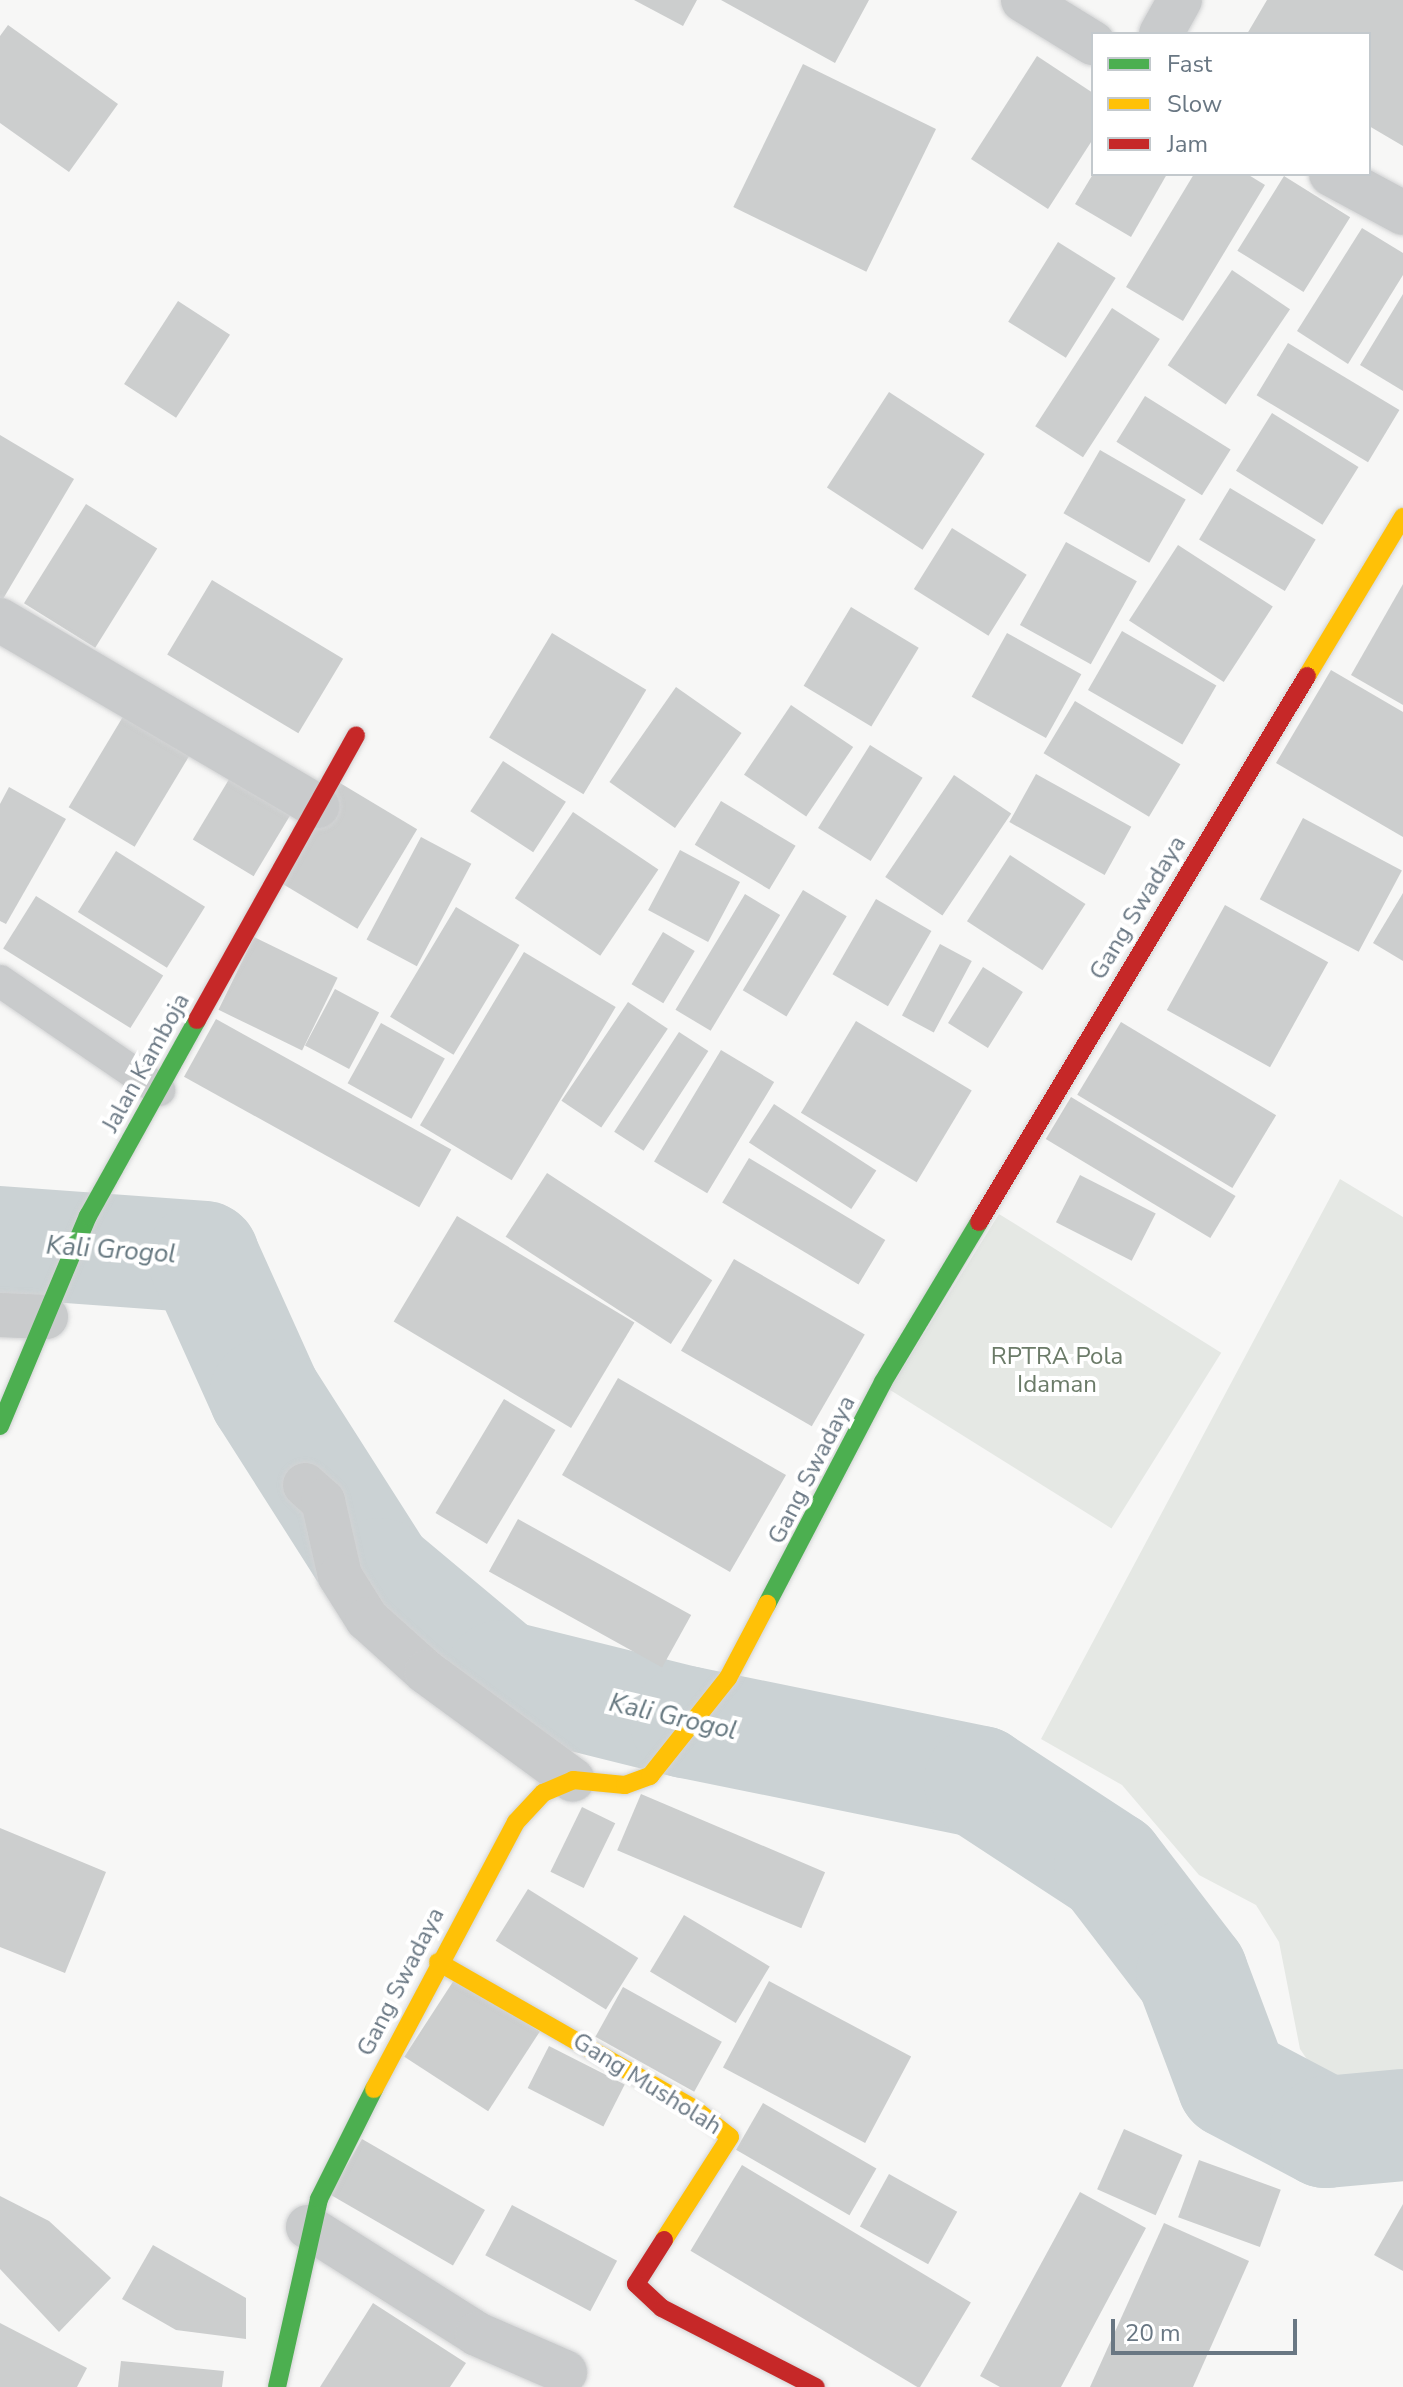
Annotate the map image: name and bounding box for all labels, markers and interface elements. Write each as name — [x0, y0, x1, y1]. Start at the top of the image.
legend — [1091, 32, 1371, 176]
text: Fast — [1167, 48, 1212, 80]
text: Slow — [1167, 88, 1222, 120]
text: Jam — [1167, 128, 1208, 160]
street label: Gang Swadaya — [1084, 831, 1192, 985]
street label: Jalan Kamboja — [96, 989, 196, 1137]
water label: Kali Grogol — [45, 1230, 177, 1270]
park label: RPTRA Pola Idaman — [991, 1343, 1123, 1399]
street label: Gang Swadaya — [762, 1391, 862, 1549]
water label: Kali Grogol — [606, 1687, 740, 1747]
street label: Gang Swadaya — [351, 1903, 451, 2061]
street label: Gang Musholah — [567, 2027, 727, 2141]
scale bar — [1115, 2303, 1301, 2353]
text: 20 m — [1125, 2317, 1181, 2349]

